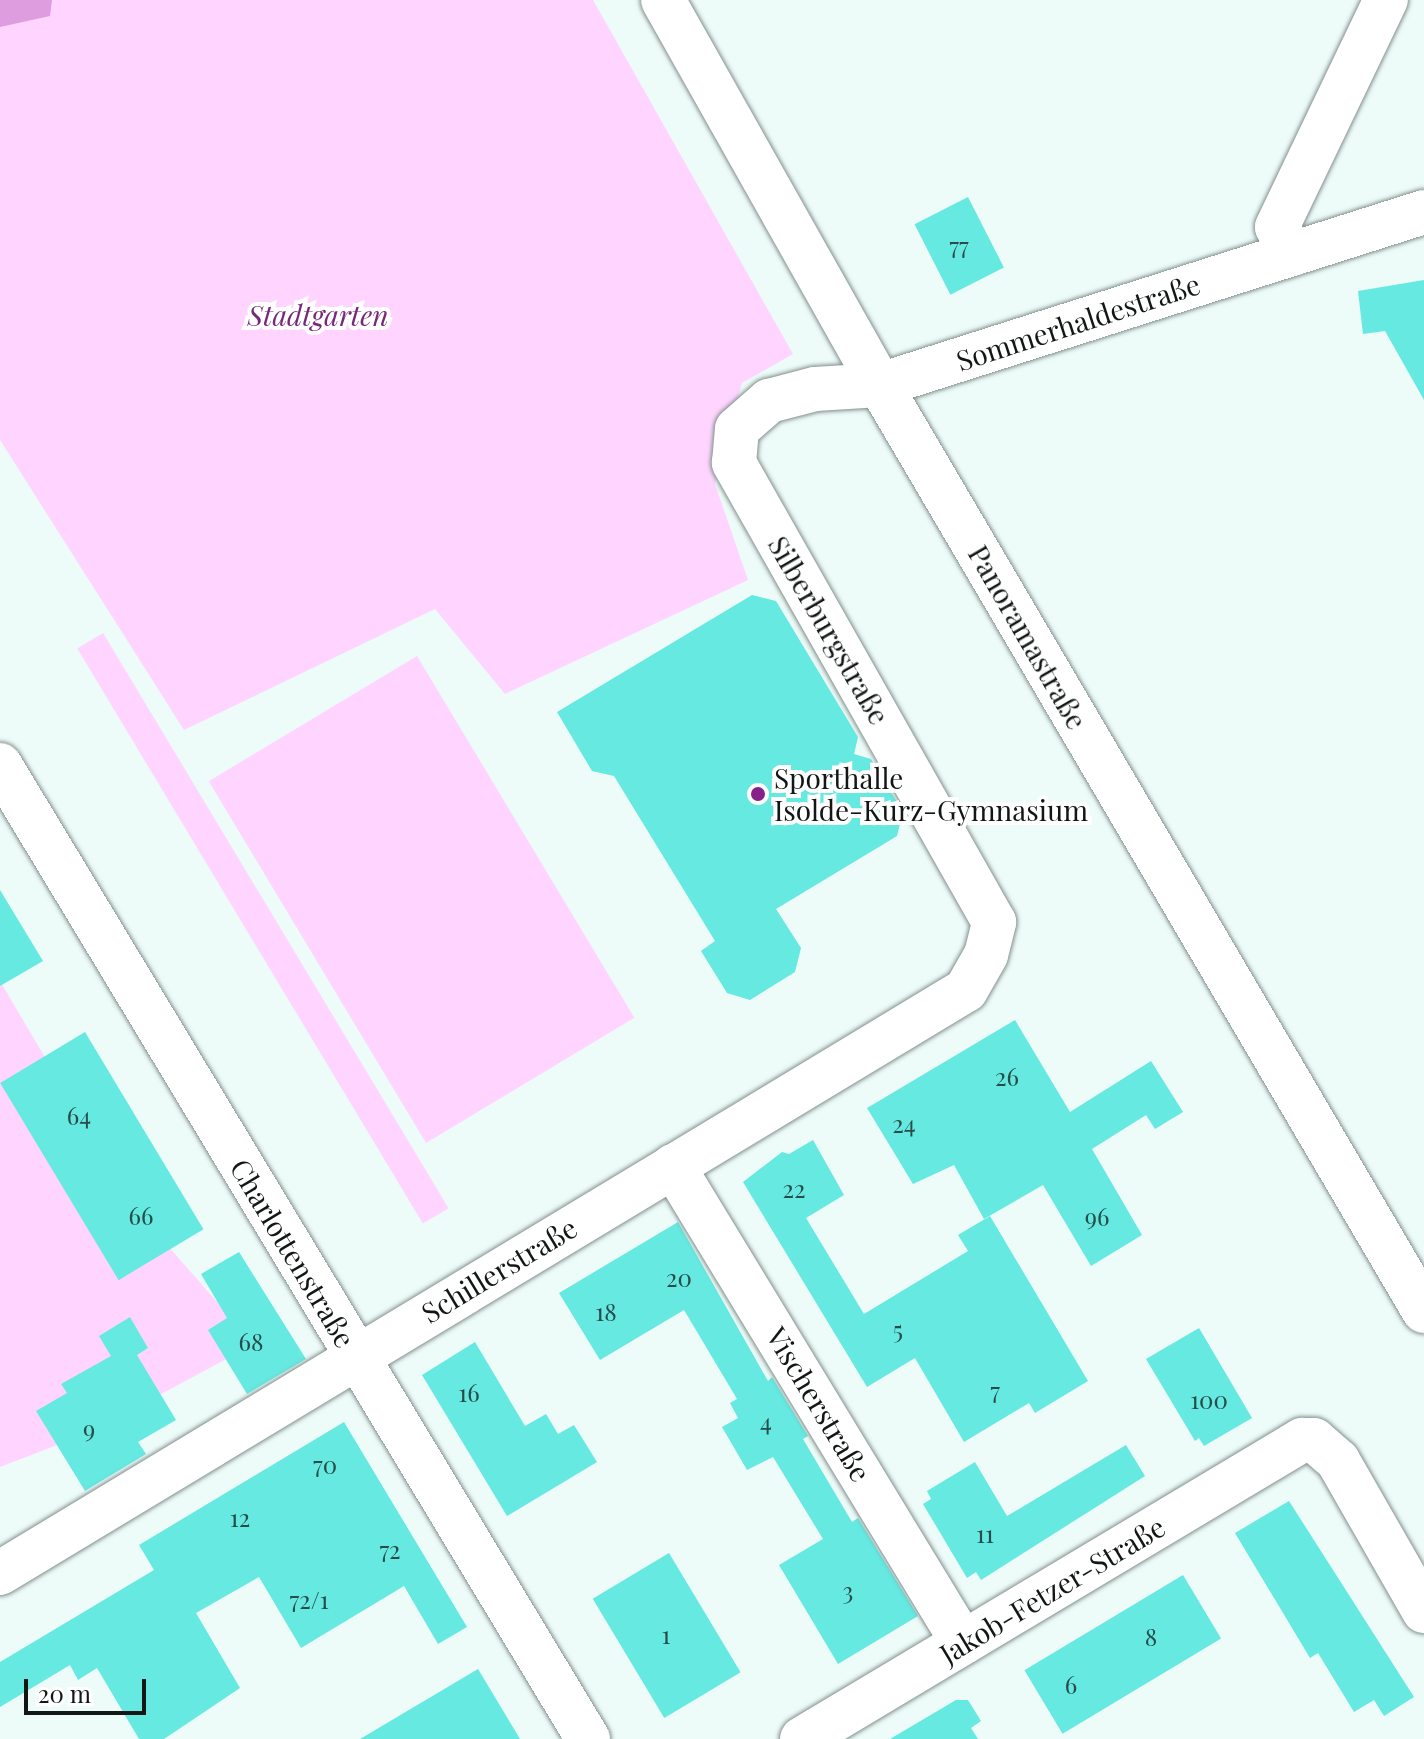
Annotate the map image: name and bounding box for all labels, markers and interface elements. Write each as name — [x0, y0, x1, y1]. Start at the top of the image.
house number: 77 — [949, 232, 969, 260]
street label: Sommerhaldestraße — [952, 267, 1204, 377]
park label: Stadtgarten — [248, 298, 388, 332]
street label: Silberburgstraße — [762, 530, 896, 730]
street label: Panoramastraße — [962, 539, 1094, 735]
place label: Sporthalle Isolde-Kurz-Gymnasium — [774, 761, 1088, 827]
marker: Sporthalle Isolde-Kurz-Gymnasium — [749, 785, 767, 803]
house number: 26 — [995, 1063, 1019, 1091]
house number: 64 — [67, 1102, 91, 1130]
house number: 24 — [892, 1110, 916, 1138]
street label: Charlottenstraße — [224, 1153, 362, 1353]
house number: 22 — [783, 1175, 805, 1203]
house number: 66 — [129, 1202, 153, 1230]
house number: 96 — [1085, 1203, 1109, 1231]
street label: Schillerstraße — [415, 1211, 583, 1329]
house number: 20 — [666, 1264, 692, 1292]
house number: 18 — [595, 1298, 617, 1326]
house number: 5 — [893, 1316, 903, 1344]
street label: Vischerstraße — [760, 1321, 878, 1487]
house number: 68 — [239, 1328, 263, 1356]
house number: 7 — [990, 1377, 1000, 1405]
house number: 16 — [458, 1379, 480, 1407]
house number: 100 — [1190, 1386, 1228, 1414]
house number: 4 — [760, 1408, 772, 1436]
house number: 9 — [83, 1415, 95, 1443]
house number: 70 — [313, 1451, 337, 1479]
house number: 12 — [230, 1504, 250, 1532]
street label: Jakob-Fetzer-Straße — [933, 1510, 1171, 1670]
house number: 11 — [976, 1520, 994, 1548]
house number: 72 — [379, 1536, 401, 1564]
house number: 3 — [843, 1577, 853, 1605]
house number: 72/1 — [289, 1586, 329, 1614]
house number: 1 — [662, 1621, 670, 1649]
house number: 8 — [1145, 1623, 1157, 1651]
scale bar — [28, 1663, 150, 1713]
house number: 6 — [1065, 1671, 1077, 1699]
text: 20 m — [38, 1677, 91, 1709]

